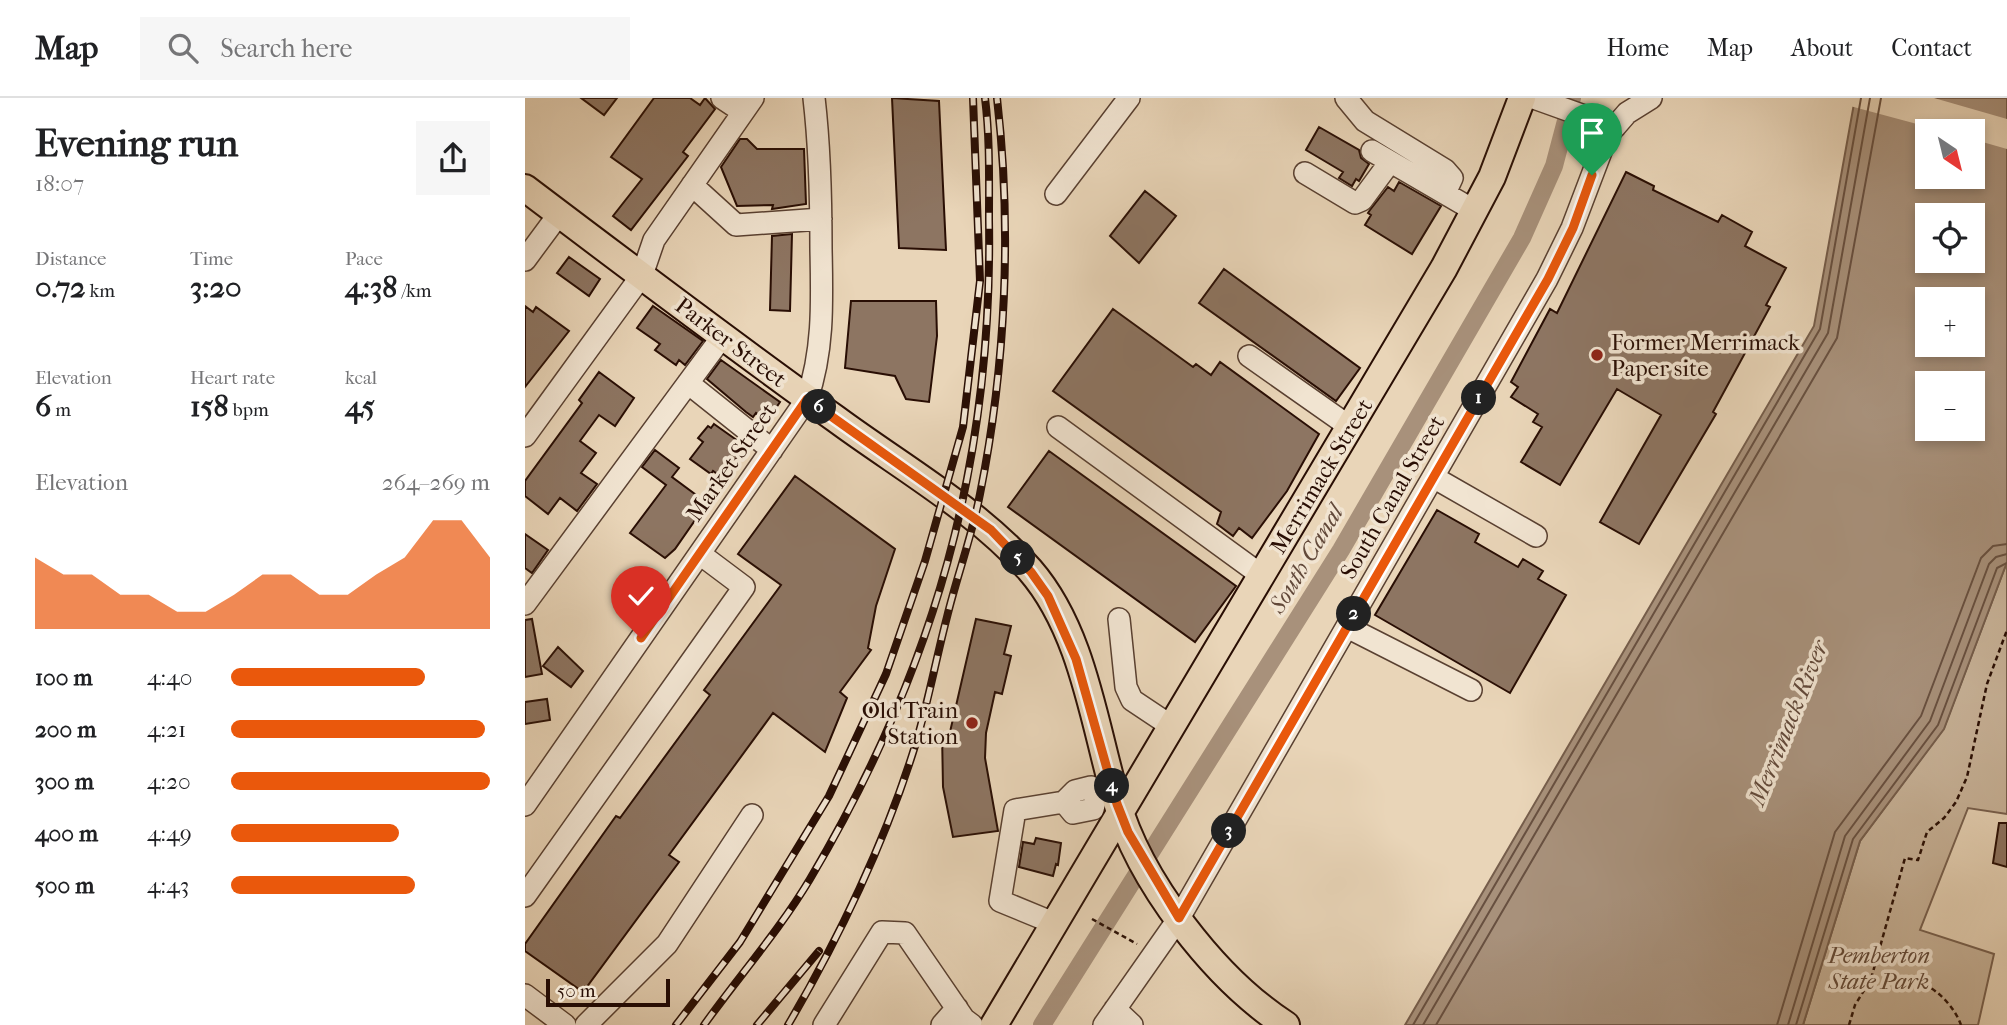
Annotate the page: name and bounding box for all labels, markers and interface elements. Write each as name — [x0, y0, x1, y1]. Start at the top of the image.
search box — [140, 17, 630, 80]
text: Map — [35, 29, 98, 68]
icon: search — [164, 29, 202, 67]
text: Search here — [220, 33, 352, 64]
text: Home — [1607, 34, 1669, 62]
text: Map — [1707, 34, 1753, 62]
text: About — [1791, 34, 1853, 62]
text: Contact — [1891, 34, 1972, 62]
pin — [1562, 103, 1622, 175]
icon: arrive — [1573, 114, 1611, 152]
north arrow — [1915, 119, 1985, 189]
map controls — [1915, 119, 1985, 441]
text: Evening run — [35, 121, 238, 166]
button: share — [416, 121, 490, 195]
text: 18:07 — [35, 170, 84, 197]
button: locate — [1915, 203, 1985, 273]
text: Distance — [35, 248, 106, 270]
text: Time — [190, 248, 233, 270]
text: Pace — [345, 248, 383, 270]
text: 0.72 — [35, 270, 85, 305]
text: 3:20 — [190, 270, 242, 305]
text: 4:38 — [345, 270, 397, 305]
text: km — [85, 280, 115, 302]
text: /km — [397, 280, 432, 302]
button: + — [1915, 287, 1985, 357]
street label: Parker Street — [670, 292, 792, 393]
place label: Former Merrimack Paper site — [1611, 329, 1801, 382]
marker: Former Merrimack Paper site — [1589, 347, 1605, 363]
text: Elevation — [35, 367, 112, 389]
text: Heart rate — [190, 367, 275, 389]
text: kcal — [345, 367, 377, 389]
button: − — [1915, 371, 1985, 441]
pin: 1 — [1461, 380, 1497, 416]
text: 1 — [1475, 386, 1482, 408]
text: 6 — [35, 389, 51, 424]
text: 158 — [190, 389, 229, 424]
text: 45 — [345, 389, 375, 424]
pin: 6 — [801, 390, 837, 424]
street label: Merrimack Street — [1265, 394, 1378, 559]
text: 6 — [813, 395, 824, 417]
street label: Market Street — [681, 398, 782, 527]
text: m — [51, 399, 71, 421]
text: bpm — [229, 399, 269, 421]
street label: South Canal Street — [1335, 411, 1450, 584]
text: Elevation — [35, 469, 128, 496]
text: 264–269 m — [382, 469, 490, 496]
water label: South Canal — [1262, 497, 1351, 619]
pin: 5 — [1001, 540, 1035, 575]
text: 5 — [1013, 546, 1022, 568]
pin — [611, 566, 671, 638]
icon: check — [622, 577, 660, 615]
pin: 2 — [1337, 596, 1371, 632]
text: 2 — [1349, 602, 1358, 624]
water label: Merrimack River — [1742, 635, 1835, 811]
text: 100 m — [35, 664, 93, 691]
text: 4:40 — [147, 664, 192, 691]
place label: Old Train Station — [862, 697, 959, 750]
marker: Old Train Station — [964, 715, 980, 731]
text: 200 m — [35, 716, 96, 743]
text: 4:21 — [147, 716, 186, 743]
text: 300 m — [35, 768, 94, 795]
text: 4:20 — [147, 768, 191, 795]
pin: 4 — [1095, 768, 1129, 804]
text: 4 — [1106, 774, 1117, 796]
pin: 3 — [1211, 814, 1247, 848]
text: 3 — [1225, 819, 1232, 841]
text: 400 m — [35, 820, 98, 847]
text: 4:49 — [147, 820, 192, 847]
text: 500 m — [35, 872, 94, 899]
text: 4:43 — [147, 872, 189, 899]
park label: Pemberton State Park — [1827, 942, 1930, 995]
scale bar — [546, 976, 670, 1008]
text: 50 m — [557, 980, 596, 1002]

